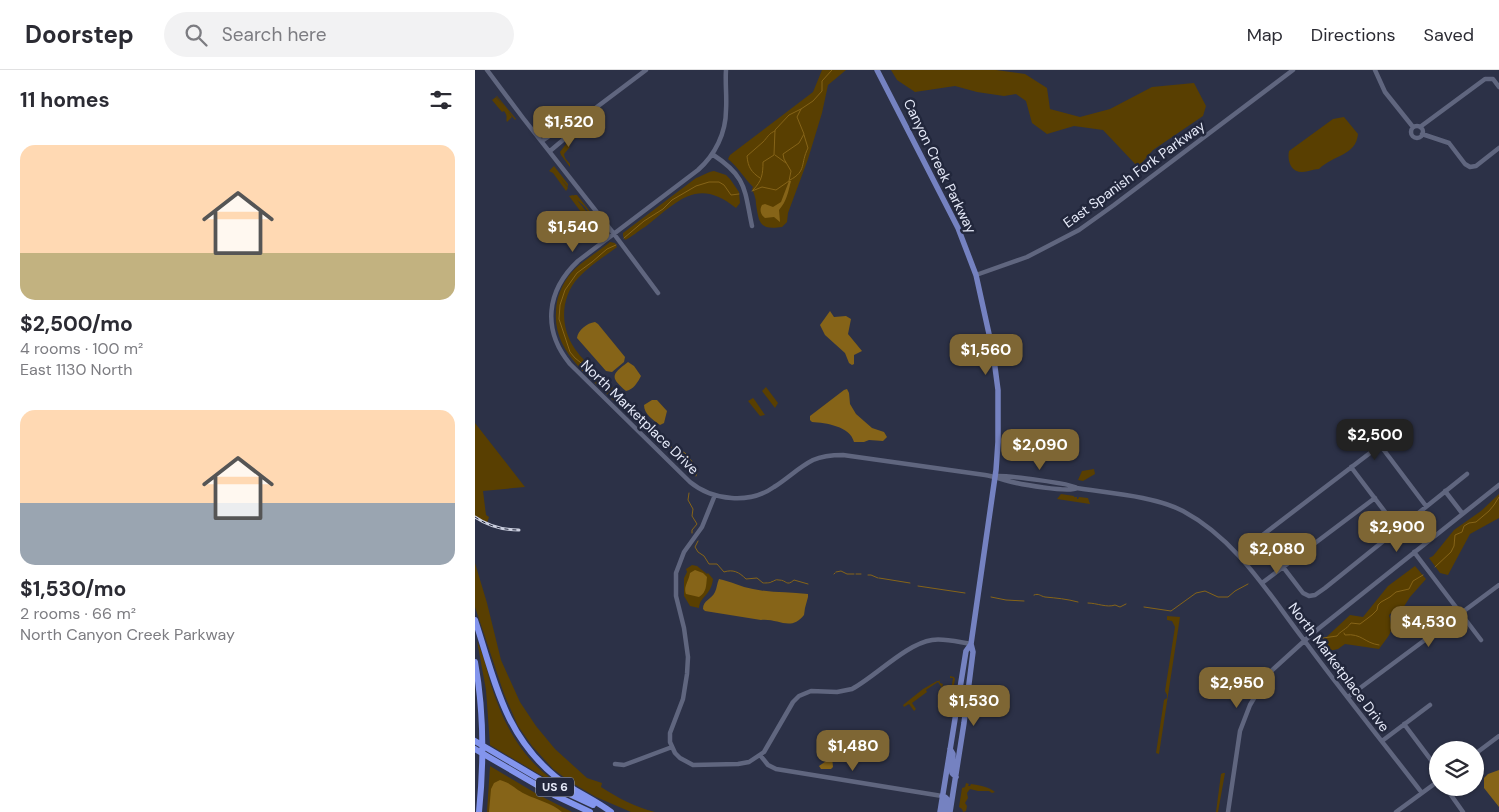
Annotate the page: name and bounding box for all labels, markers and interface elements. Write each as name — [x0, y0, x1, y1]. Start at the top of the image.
search box — [164, 12, 514, 57]
text: Doorstep — [25, 19, 134, 50]
icon: search — [182, 21, 210, 49]
text: Search here — [222, 22, 327, 47]
text: Map — [1247, 23, 1283, 47]
text: Directions — [1311, 23, 1396, 47]
text: Saved — [1424, 23, 1474, 47]
text: 11 homes — [20, 86, 110, 114]
icon: filters — [427, 86, 455, 114]
street label: Canyon Creek Parkway — [900, 96, 981, 236]
pin: $1,520 — [528, 106, 610, 148]
text: $1,520 — [544, 111, 594, 132]
street label: East Spanish Fork Parkway — [1060, 116, 1209, 232]
icon: home — [193, 178, 283, 268]
pin: $1,540 — [532, 210, 614, 253]
text: $1,540 — [547, 216, 599, 237]
text: $2,500/mo — [20, 310, 133, 338]
pin: $1,560 — [945, 334, 1027, 376]
text: 4 rooms · 100 m² — [20, 338, 143, 359]
text: $1,560 — [961, 339, 1011, 360]
street label: North Marketplace Drive — [577, 356, 703, 478]
text: East 1130 North — [20, 359, 133, 380]
pin: $2,500 — [1334, 418, 1416, 461]
text: $2,500 — [1347, 424, 1403, 445]
pin: $2,090 — [999, 428, 1081, 471]
text: $2,090 — [1012, 434, 1068, 455]
icon: home — [193, 443, 283, 533]
pin: $2,900 — [1356, 510, 1438, 553]
text: $2,900 — [1369, 516, 1425, 537]
pin: $2,080 — [1236, 532, 1318, 575]
text: $2,080 — [1249, 538, 1305, 559]
text: $1,530/mo — [20, 575, 126, 603]
street label: North Marketplace Drive — [1285, 599, 1393, 735]
text: 2 rooms · 66 m² — [20, 603, 136, 624]
pin: $4,530 — [1388, 606, 1470, 648]
text: $4,530 — [1402, 611, 1456, 632]
text: North Canyon Creek Parkway — [20, 624, 235, 645]
pin: $2,950 — [1196, 666, 1278, 709]
text: $2,950 — [1210, 672, 1264, 693]
pin: $1,530 — [933, 684, 1015, 727]
text: $1,530 — [949, 690, 999, 711]
pin: $1,480 — [812, 730, 894, 772]
text: $1,480 — [827, 735, 879, 756]
map controls — [1429, 741, 1484, 796]
button: layers — [1429, 741, 1484, 796]
road number: US 6 — [536, 778, 574, 796]

